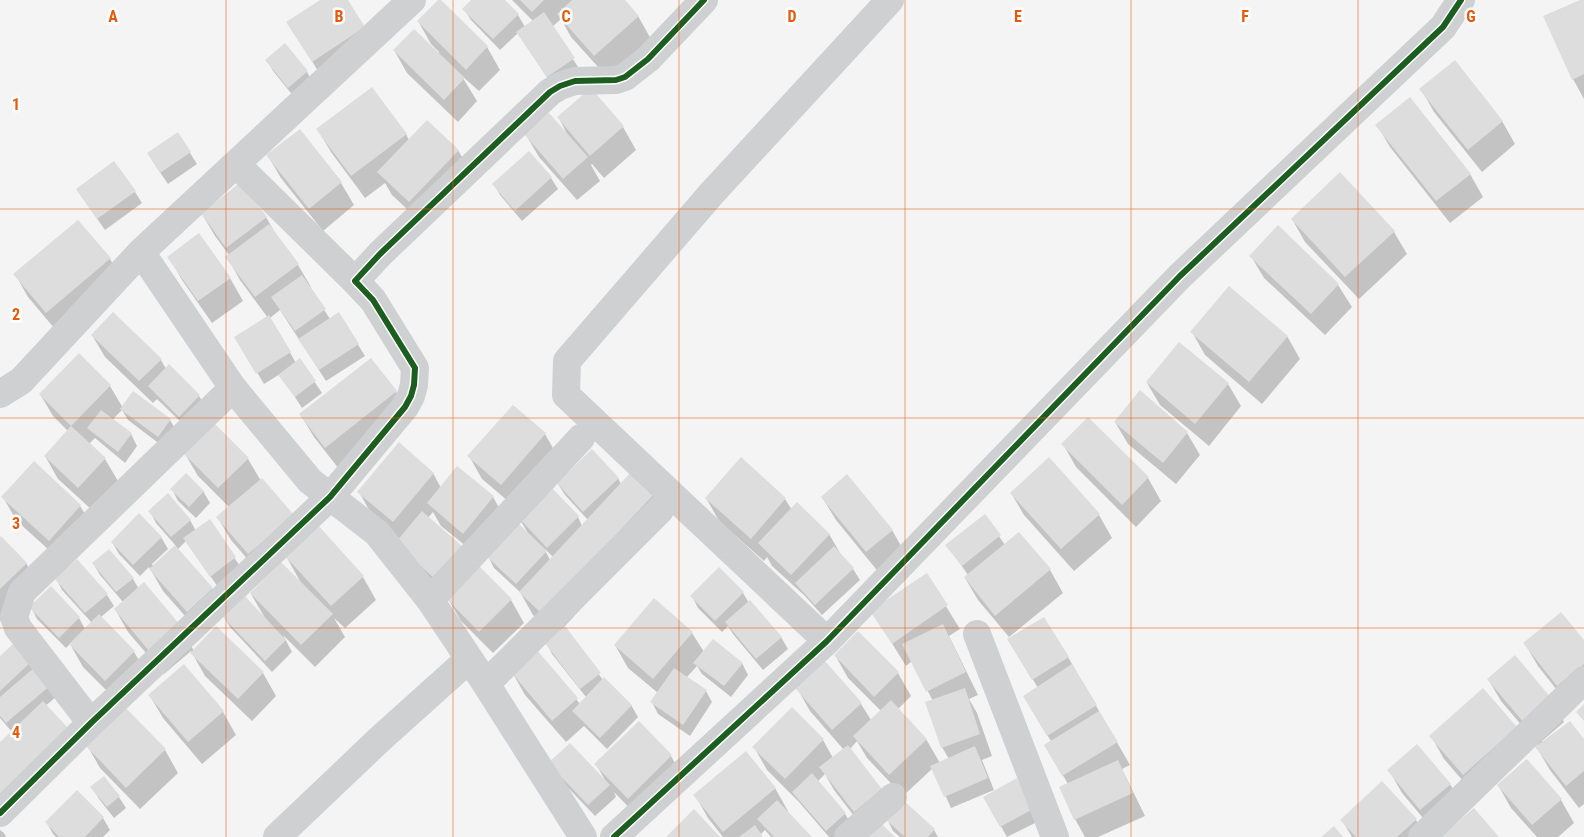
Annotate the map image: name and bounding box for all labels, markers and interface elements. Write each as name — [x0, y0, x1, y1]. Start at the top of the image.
text: A — [108, 7, 118, 26]
text: B — [335, 7, 344, 26]
text: C — [561, 7, 571, 26]
text: D — [787, 7, 797, 26]
text: E — [1014, 7, 1022, 26]
text: F — [1241, 7, 1249, 26]
text: G — [1466, 7, 1476, 26]
text: 1 — [12, 95, 20, 114]
text: 2 — [12, 305, 20, 324]
text: 3 — [12, 514, 20, 533]
text: 4 — [12, 723, 20, 742]

